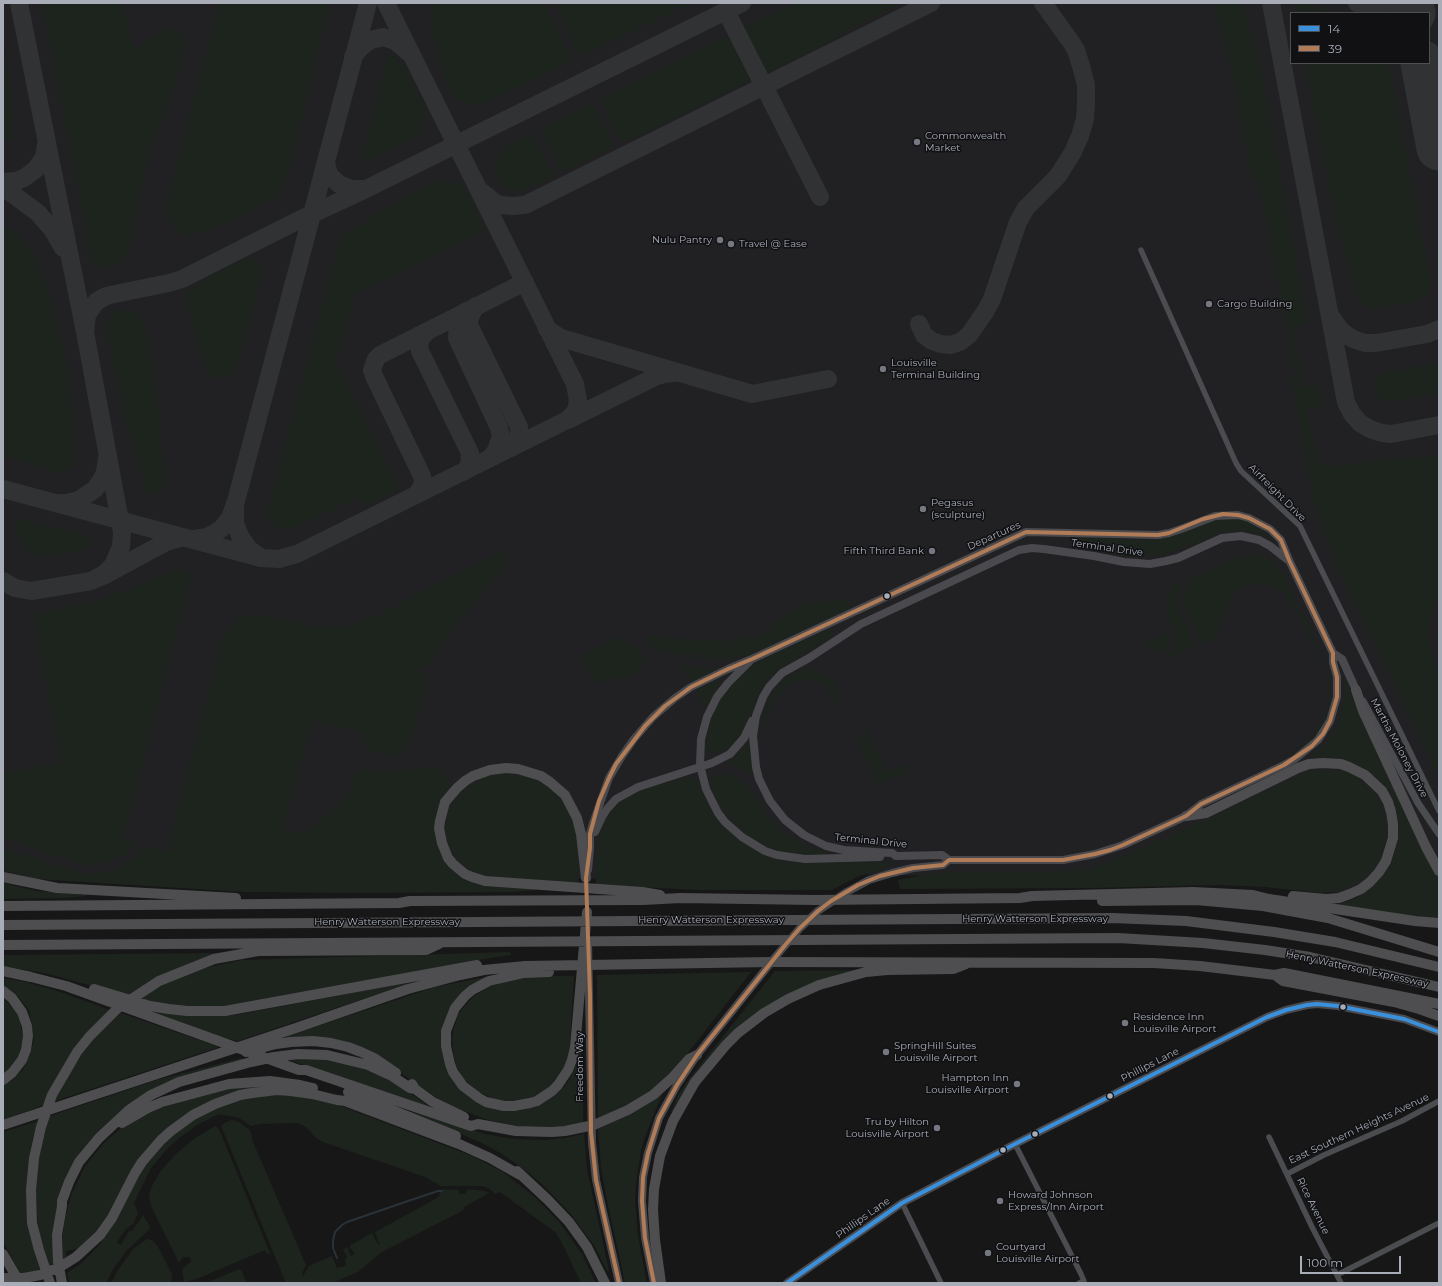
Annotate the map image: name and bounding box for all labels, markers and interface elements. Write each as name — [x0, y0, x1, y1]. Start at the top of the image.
legend — [1290, 12, 1430, 64]
text: 14 — [1328, 21, 1340, 36]
text: 39 — [1328, 41, 1342, 56]
place label: Commonwealth Market — [925, 130, 1006, 154]
marker: Commonwealth Market — [912, 137, 922, 147]
place label: Nulu Pantry — [652, 234, 712, 246]
marker: Nulu Pantry — [715, 235, 725, 245]
place label: Travel @ Ease — [739, 238, 807, 250]
marker: Travel @ Ease — [726, 239, 736, 249]
place label: Cargo Building — [1217, 298, 1292, 310]
marker: Cargo Building — [1204, 299, 1214, 309]
place label: Louisville Terminal Building — [891, 357, 980, 380]
marker: Louisville Terminal Building — [878, 364, 888, 374]
street label: Airfreight Drive — [1246, 462, 1308, 524]
place label: Pegasus (sculpture) — [931, 497, 985, 520]
marker: Pegasus (sculpture) — [918, 504, 928, 514]
street label: Departures — [966, 519, 1022, 553]
street label: Terminal Drive — [1070, 537, 1144, 559]
place label: Fifth Third Bank — [843, 545, 924, 557]
marker: Fifth Third Bank — [927, 546, 937, 556]
unlabelled marker — [882, 591, 892, 601]
street label: Martha Moloney Drive — [1368, 696, 1430, 800]
street label: Terminal Drive — [834, 831, 908, 851]
street label: Henry Watterson Expressway — [962, 913, 1108, 925]
street label: Henry Watterson Expressway — [638, 914, 784, 926]
street label: Henry Watterson Expressway — [314, 916, 460, 928]
street label: Henry Watterson Expressway — [1284, 948, 1430, 990]
unlabelled marker — [1338, 1002, 1348, 1012]
place label: Residence Inn Louisville Airport — [1133, 1011, 1216, 1034]
marker: Residence Inn Louisville Airport — [1120, 1018, 1130, 1028]
street label: Freedom Way — [574, 1032, 586, 1102]
place label: SpringHill Suites Louisville Airport — [894, 1040, 977, 1064]
street label: Phillips Lane — [1119, 1045, 1181, 1085]
marker: SpringHill Suites Louisville Airport — [881, 1047, 891, 1057]
place label: Hampton Inn Louisville Airport — [926, 1072, 1009, 1096]
marker: Hampton Inn Louisville Airport — [1012, 1079, 1022, 1089]
unlabelled marker — [1105, 1091, 1115, 1101]
street label: East Southern Heights Avenue — [1287, 1091, 1431, 1167]
place label: Tru by Hilton Louisville Airport — [846, 1116, 929, 1140]
marker: Tru by Hilton Louisville Airport — [932, 1123, 942, 1133]
unlabelled marker — [1030, 1129, 1040, 1139]
unlabelled marker — [998, 1145, 1008, 1155]
street label: Rice Avenue — [1294, 1176, 1332, 1236]
place label: Howard Johnson Express/Inn Airport — [1008, 1189, 1104, 1212]
street label: Phillips Lane — [834, 1195, 892, 1241]
marker: Howard Johnson Express/Inn Airport — [995, 1196, 1005, 1206]
place label: Courtyard Louisville Airport — [996, 1241, 1079, 1264]
marker: Courtyard Louisville Airport — [983, 1248, 993, 1258]
scale bar — [1302, 1248, 1403, 1274]
text: 100 m — [1307, 1255, 1343, 1270]

